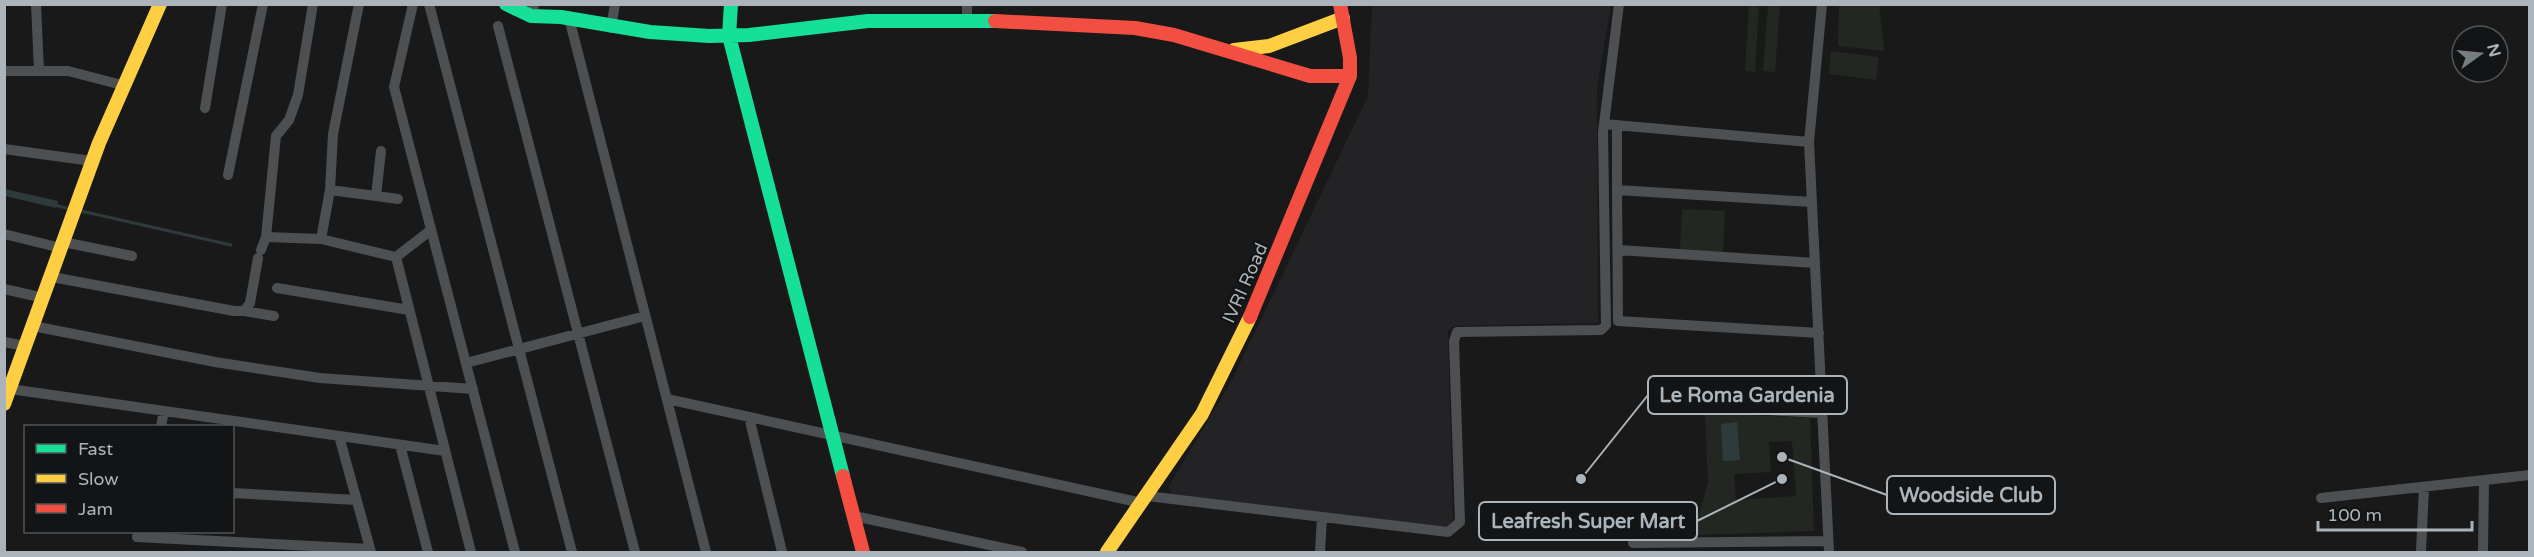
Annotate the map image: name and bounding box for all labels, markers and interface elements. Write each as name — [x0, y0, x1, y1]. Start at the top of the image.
north arrow — [2450, 24, 2510, 84]
text: N — [2482, 42, 2505, 59]
street label: IVRI Road — [1218, 239, 1272, 327]
callout: Le Roma Gardenia — [1648, 376, 1847, 414]
text: Le Roma Gardenia — [1659, 384, 1835, 408]
legend — [24, 425, 234, 533]
text: Fast — [78, 438, 113, 460]
text: Slow — [78, 468, 119, 490]
callout: Woodside Club — [1887, 476, 2055, 514]
text: Woodside Club — [1899, 484, 2043, 508]
scale bar — [2318, 494, 2472, 532]
text: Jam — [78, 498, 113, 520]
callout: Leafresh Super Mart — [1479, 502, 1697, 540]
text: 100 m — [2327, 504, 2382, 526]
text: Leafresh Super Mart — [1491, 510, 1685, 534]

